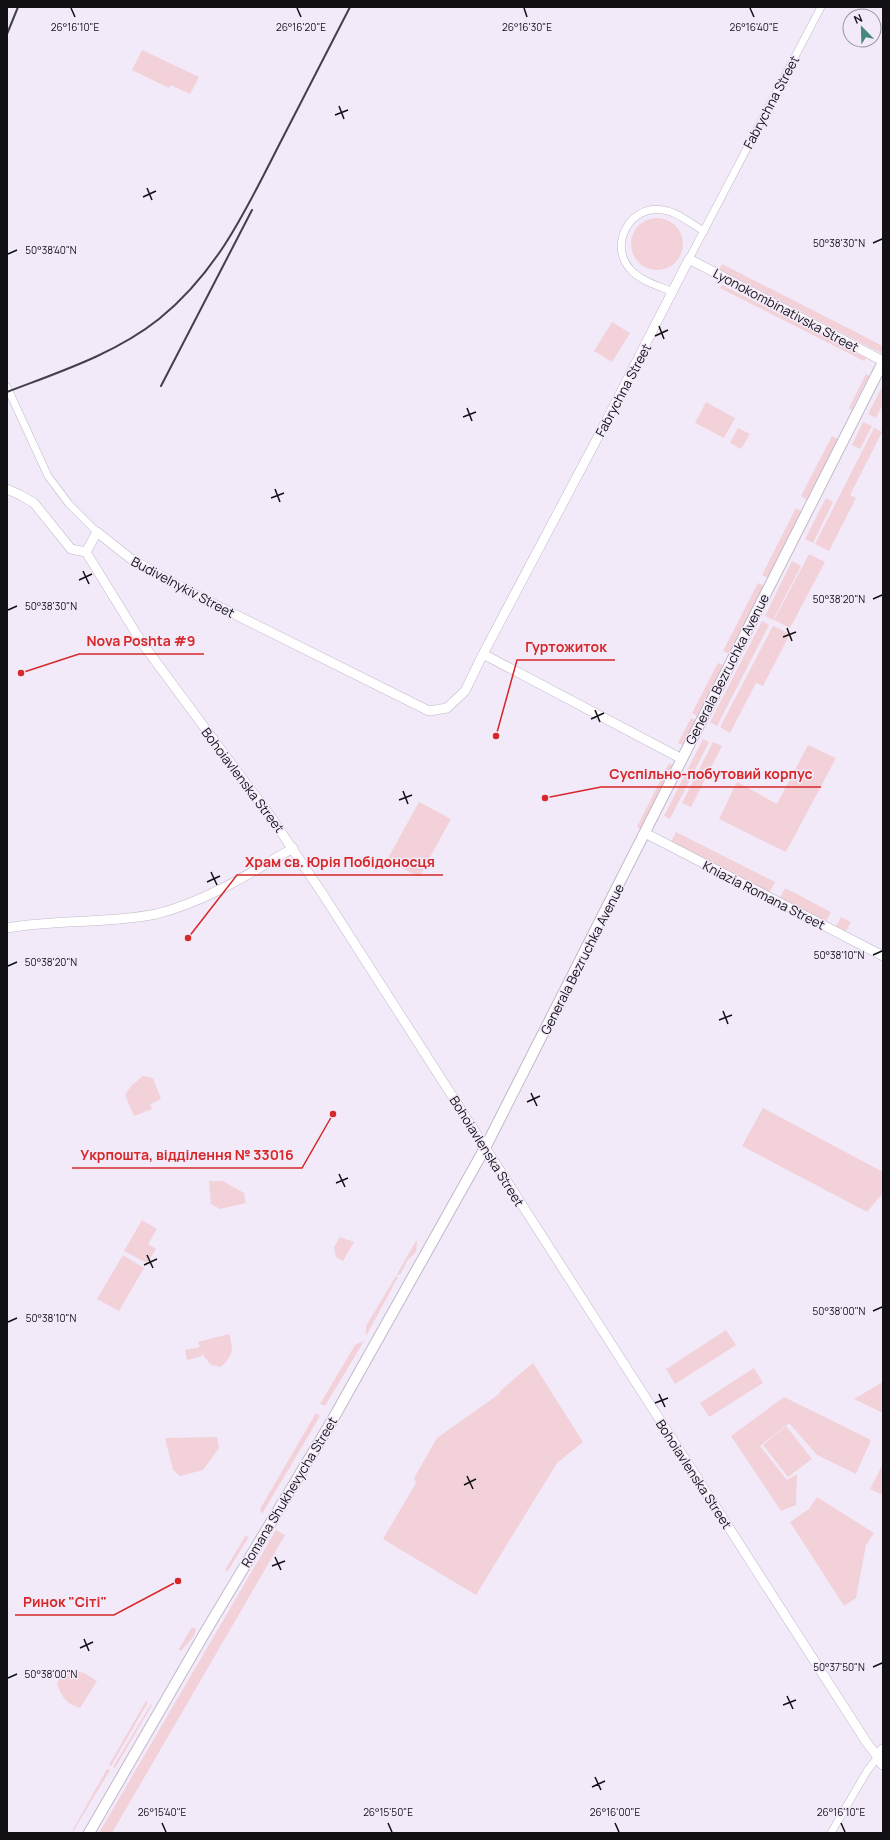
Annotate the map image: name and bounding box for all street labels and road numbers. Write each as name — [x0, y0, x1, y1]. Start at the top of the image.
street label: Fabrychna Street — [739, 52, 803, 152]
street label: Lyonokombinativska Street — [710, 264, 862, 356]
street label: Fabrychna Street — [591, 340, 655, 440]
street label: Budivelnykiv Street — [128, 552, 238, 622]
street label: Generala Bezruchka Avenue — [681, 590, 773, 747]
street label: Bohoiavlenska Street — [198, 724, 288, 836]
street label: Kniazia Romana Street — [700, 856, 828, 934]
street label: Generala Bezruchka Avenue — [536, 880, 628, 1037]
street label: Bohoiavlenska Street — [446, 1092, 528, 1210]
street label: Romana Shukhevycha Street — [237, 1413, 341, 1571]
street label: Bohoiavlenska Street — [652, 1416, 736, 1532]

